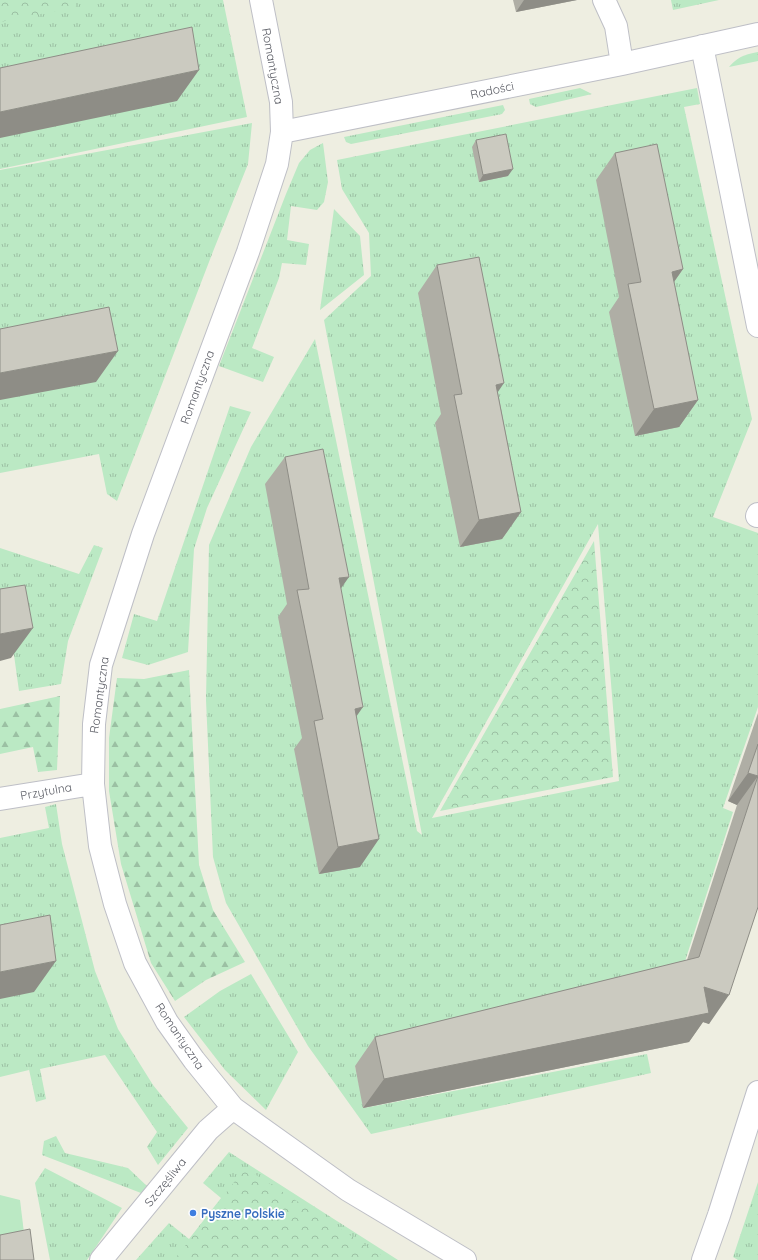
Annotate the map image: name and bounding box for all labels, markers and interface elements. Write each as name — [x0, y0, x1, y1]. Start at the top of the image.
street label: Romantyczna — [259, 27, 287, 105]
street label: Radości — [469, 78, 515, 102]
street label: Romantyczna — [177, 348, 217, 426]
street label: Romantyczna — [86, 656, 112, 734]
street label: Przytulna — [19, 779, 73, 803]
street label: Romantyczna — [152, 1000, 208, 1072]
street label: Szczęśliwa — [141, 1155, 189, 1209]
place label: Pyszne Polskie — [201, 1206, 285, 1221]
marker: Pyszne Polskie — [188, 1208, 198, 1218]

